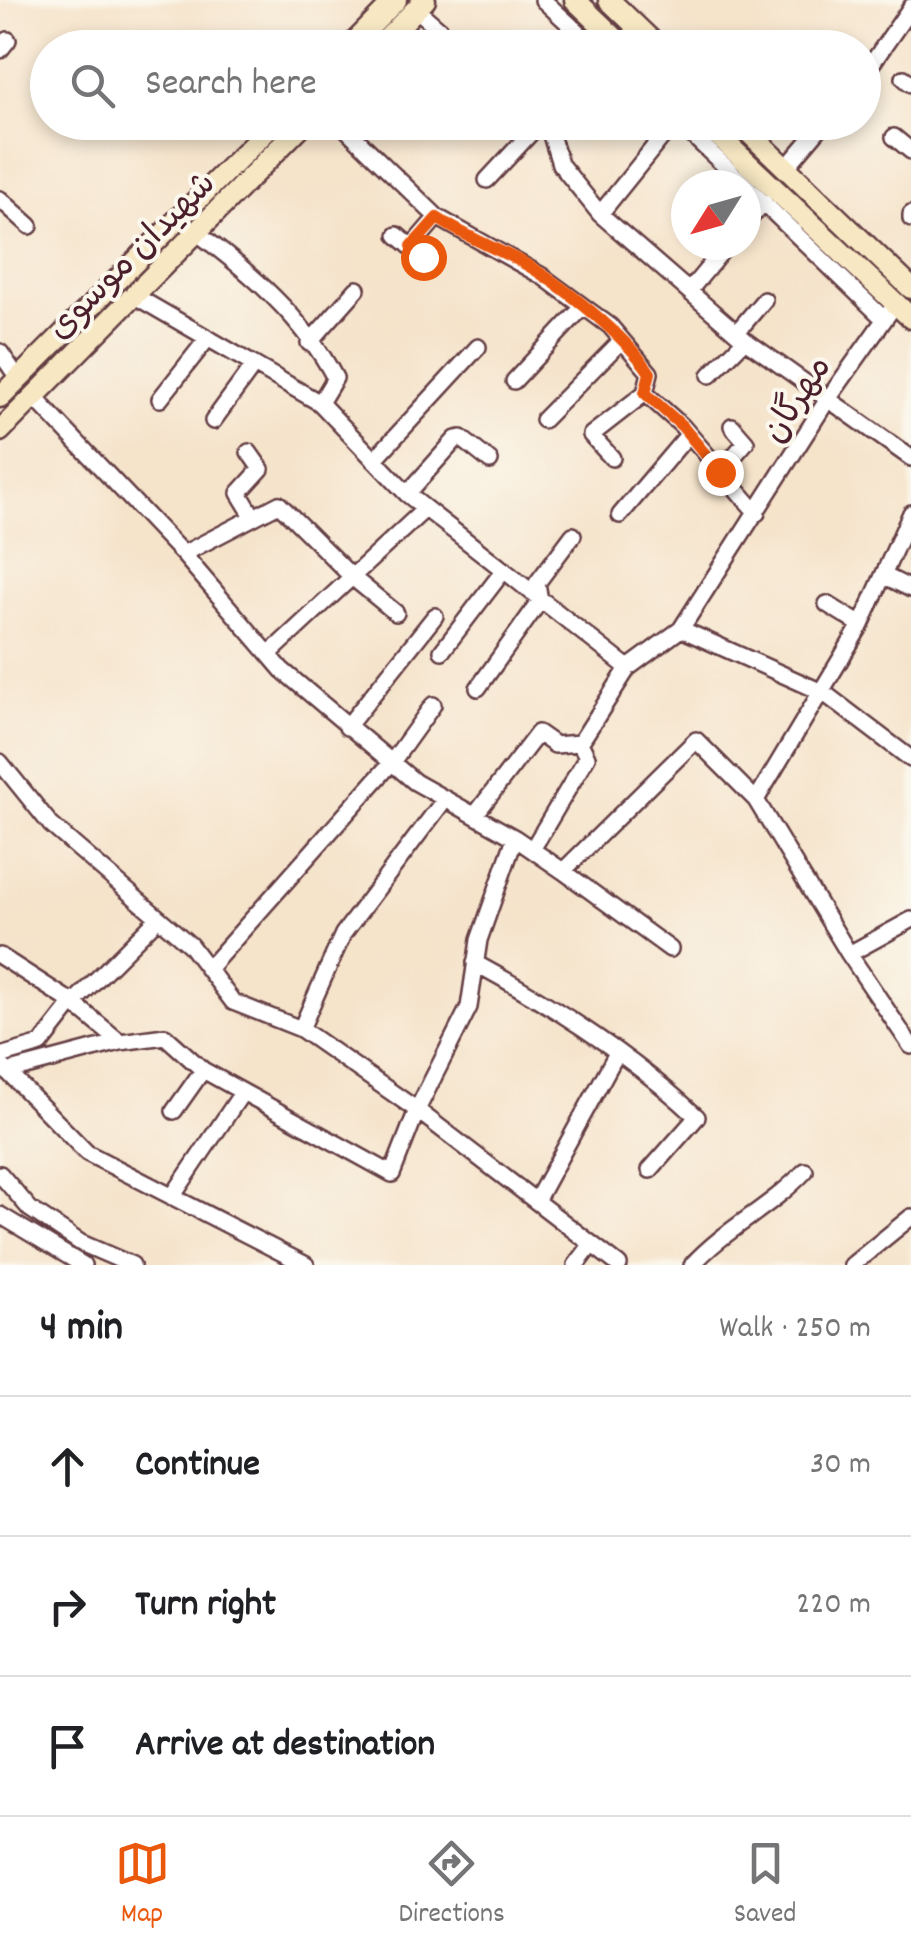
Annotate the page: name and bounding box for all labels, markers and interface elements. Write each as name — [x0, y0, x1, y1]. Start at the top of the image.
search box — [30, 30, 881, 140]
icon: search — [65, 58, 120, 113]
text: Search here — [145, 58, 317, 113]
street label: شهیدان موسوی — [38, 162, 229, 353]
north arrow — [671, 170, 761, 260]
route start — [401, 235, 447, 281]
street label: مهرگان — [752, 347, 846, 454]
route end — [698, 450, 744, 496]
text: 4 min — [40, 1300, 123, 1360]
text: Walk · 250 m — [719, 1307, 871, 1353]
icon: ahead — [40, 1439, 95, 1494]
text: Continue — [135, 1439, 260, 1494]
text: 30 m — [810, 1443, 871, 1489]
icon: right — [40, 1579, 95, 1634]
text: Turn right — [135, 1579, 276, 1634]
text: 220 m — [796, 1583, 871, 1629]
icon: arrive — [40, 1719, 95, 1774]
text: Arrive at destination — [135, 1719, 435, 1774]
tab: Map — [115, 1836, 170, 1936]
tab: Directions — [399, 1836, 505, 1936]
tab: Saved — [734, 1836, 796, 1936]

